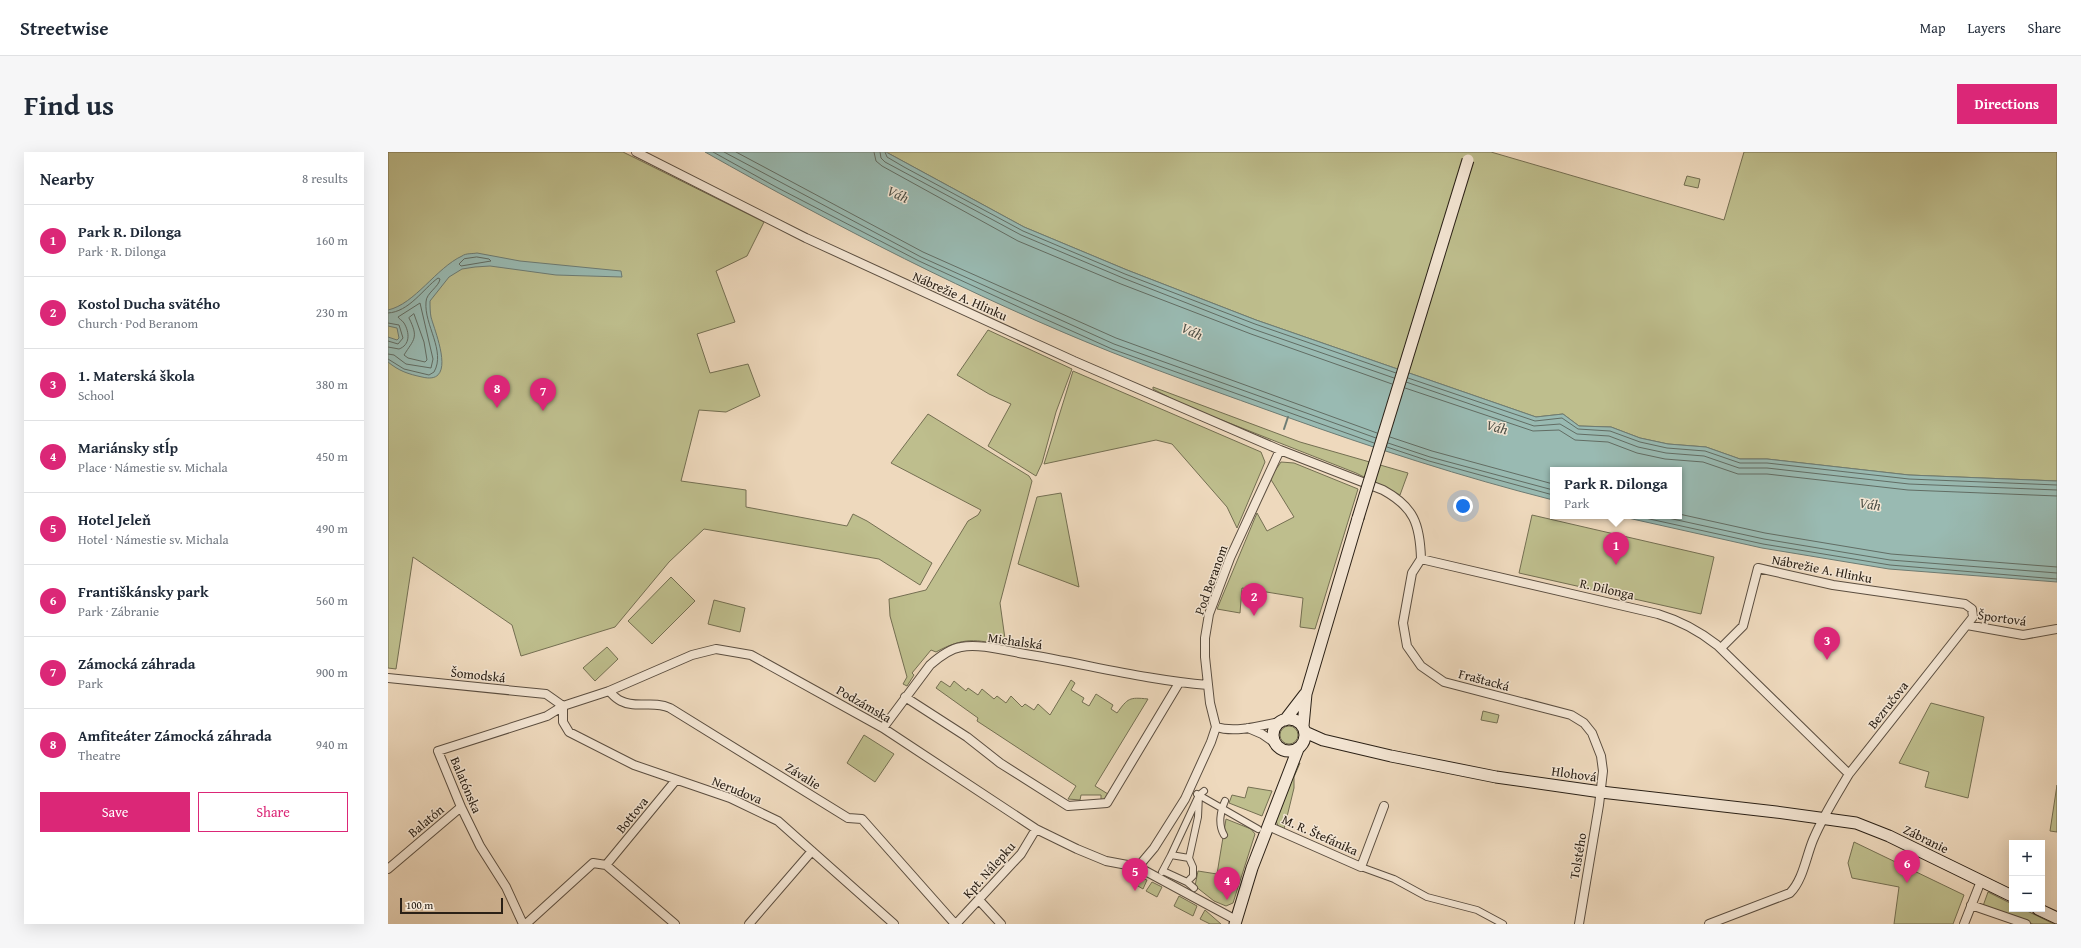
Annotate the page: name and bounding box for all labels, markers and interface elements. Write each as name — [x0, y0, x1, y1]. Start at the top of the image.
text: Streetwise — [20, 14, 109, 42]
text: Map — [1920, 18, 1946, 38]
text: Layers — [1968, 18, 2006, 38]
text: Share — [2028, 18, 2061, 38]
text: Find us — [24, 84, 114, 125]
button: Directions — [1957, 84, 2057, 124]
text: Nearby — [40, 166, 94, 191]
text: 8 results — [302, 169, 348, 188]
water label: Váh — [884, 180, 912, 208]
text: Park R. Dilonga — [78, 221, 181, 242]
text: 1 — [50, 231, 56, 250]
text: 160 m — [316, 231, 348, 250]
text: Park · R. Dilonga — [78, 242, 166, 261]
street label: Nábrežie A. Hlinku — [910, 267, 1010, 325]
text: Kostol Ducha svätého — [78, 293, 220, 314]
text: 2 — [50, 303, 56, 322]
text: 230 m — [316, 303, 348, 322]
text: Church · Pod Beranom — [78, 314, 198, 333]
water label: Váh — [1178, 317, 1206, 345]
text: 1. Materská škola — [78, 365, 195, 386]
text: 3 — [50, 375, 56, 394]
text: 380 m — [316, 375, 348, 394]
pin: 8 — [484, 375, 510, 408]
pin: 7 — [530, 378, 556, 411]
text: School — [78, 386, 114, 405]
water label: Váh — [1484, 415, 1510, 439]
text: Mariánsky stĺp — [78, 437, 178, 458]
text: 4 — [50, 447, 56, 466]
text: 450 m — [316, 447, 348, 466]
text: Place · Námestie sv. Michala — [78, 458, 228, 477]
popup — [1550, 467, 1682, 519]
text: Park R. Dilonga — [1564, 473, 1668, 494]
water label: Váh — [1858, 492, 1882, 516]
text: Park — [1564, 494, 1589, 513]
your location — [1453, 496, 1473, 516]
text: Hotel Jeleň — [78, 509, 151, 530]
text: 5 — [50, 519, 56, 538]
text: 490 m — [316, 519, 348, 538]
text: Hotel · Námestie sv. Michala — [78, 530, 229, 549]
pin: 1 — [1603, 532, 1629, 565]
street label: Pod Beranom — [1190, 542, 1233, 617]
street label: Nábrežie A. Hlinku — [1770, 550, 1874, 588]
street label: R. Dilonga — [1578, 574, 1637, 605]
text: Františkánsky park — [78, 581, 209, 602]
pin: 2 — [1241, 583, 1267, 616]
text: 6 — [50, 591, 56, 610]
text: 560 m — [316, 591, 348, 610]
text: Park · Zábranie — [78, 602, 159, 621]
street label: Športová — [1976, 605, 2028, 631]
pin: 3 — [1814, 627, 1840, 660]
street label: Michalská — [986, 628, 1044, 654]
text: Zámocká záhrada — [78, 653, 195, 674]
text: 7 — [50, 663, 56, 682]
text: 900 m — [316, 663, 348, 682]
street label: Šomodská — [450, 663, 507, 687]
street label: Fraštacká — [1456, 664, 1512, 696]
text: Park — [78, 674, 103, 693]
street label: Bezručova — [1863, 676, 1913, 733]
street label: Podzámska — [833, 681, 896, 728]
text: Amfiteáter Zámocká záhrada — [78, 725, 272, 746]
text: 8 — [50, 735, 56, 754]
text: 940 m — [316, 735, 348, 754]
text: Theatre — [78, 746, 121, 765]
street label: Balatónska — [446, 754, 487, 817]
street label: Závalie — [782, 758, 824, 794]
street label: Hlohová — [1550, 761, 1599, 787]
street label: Nerudova — [709, 771, 766, 809]
button: Save — [40, 792, 190, 832]
button: Share — [198, 792, 348, 832]
street label: Bottova — [611, 792, 653, 837]
street label: Balatón — [404, 800, 449, 842]
street label: M. R. Štefánika — [1279, 810, 1362, 861]
street label: Zábranie — [1900, 820, 1952, 858]
street label: Tolstého — [1565, 831, 1591, 881]
street label: Kpt. Nálepku — [958, 837, 1020, 903]
map controls — [2009, 840, 2045, 912]
button: + — [2009, 840, 2045, 876]
pin: 6 — [1894, 850, 1920, 883]
pin: 5 — [1122, 858, 1148, 891]
pin: 4 — [1214, 867, 1240, 900]
button: − — [2009, 876, 2045, 912]
scale bar — [400, 896, 503, 915]
text: 100 m — [406, 897, 433, 913]

